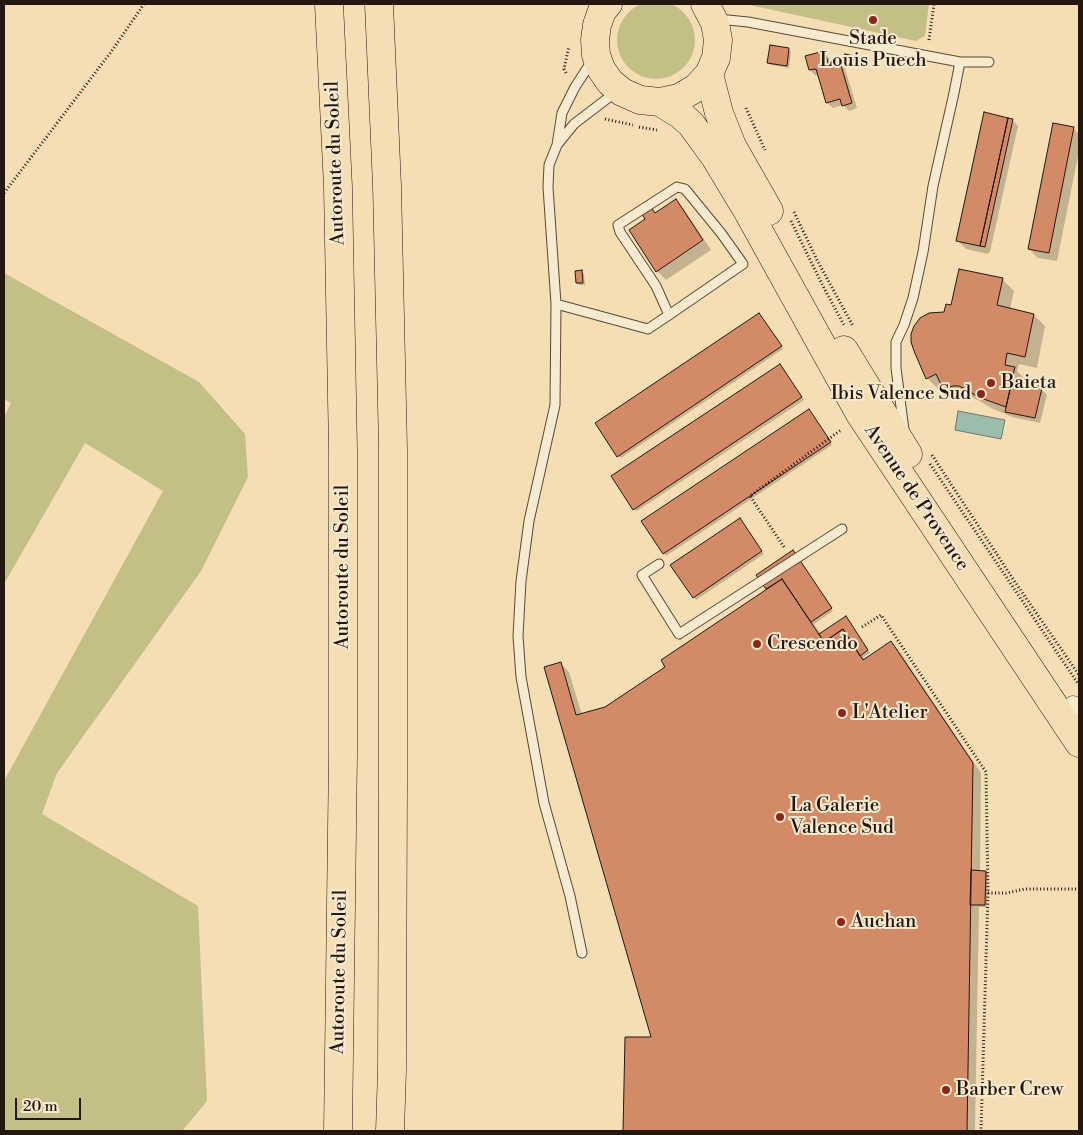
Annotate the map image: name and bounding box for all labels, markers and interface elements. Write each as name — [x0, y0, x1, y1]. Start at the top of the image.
marker: Stade Louis Puech — [867, 14, 879, 26]
place label: Stade Louis Puech — [820, 28, 926, 72]
street label: Autoroute du Soleil — [322, 80, 350, 246]
place label: Baieta — [1001, 372, 1056, 394]
marker: Baieta — [985, 377, 997, 389]
place label: Ibis Valence Sud — [831, 383, 971, 405]
marker: Ibis Valence Sud — [975, 388, 987, 400]
street label: Avenue de Provence — [859, 421, 973, 575]
street label: Autoroute du Soleil — [332, 485, 354, 649]
place label: Crescendo — [767, 633, 858, 655]
marker: Crescendo — [751, 638, 763, 650]
place label: L'Atelier — [852, 702, 928, 724]
marker: L'Atelier — [836, 707, 848, 719]
place label: La Galerie Valence Sud — [790, 795, 894, 839]
marker: La Galerie Valence Sud — [774, 811, 786, 823]
street label: Autoroute du Soleil — [327, 889, 353, 1055]
place label: Auchan — [851, 911, 916, 933]
marker: Auchan — [835, 916, 847, 928]
place label: Barber Crew — [956, 1079, 1063, 1101]
marker: Barber Crew — [940, 1084, 952, 1096]
scale bar — [18, 1088, 84, 1120]
text: 20 m — [23, 1097, 58, 1116]

